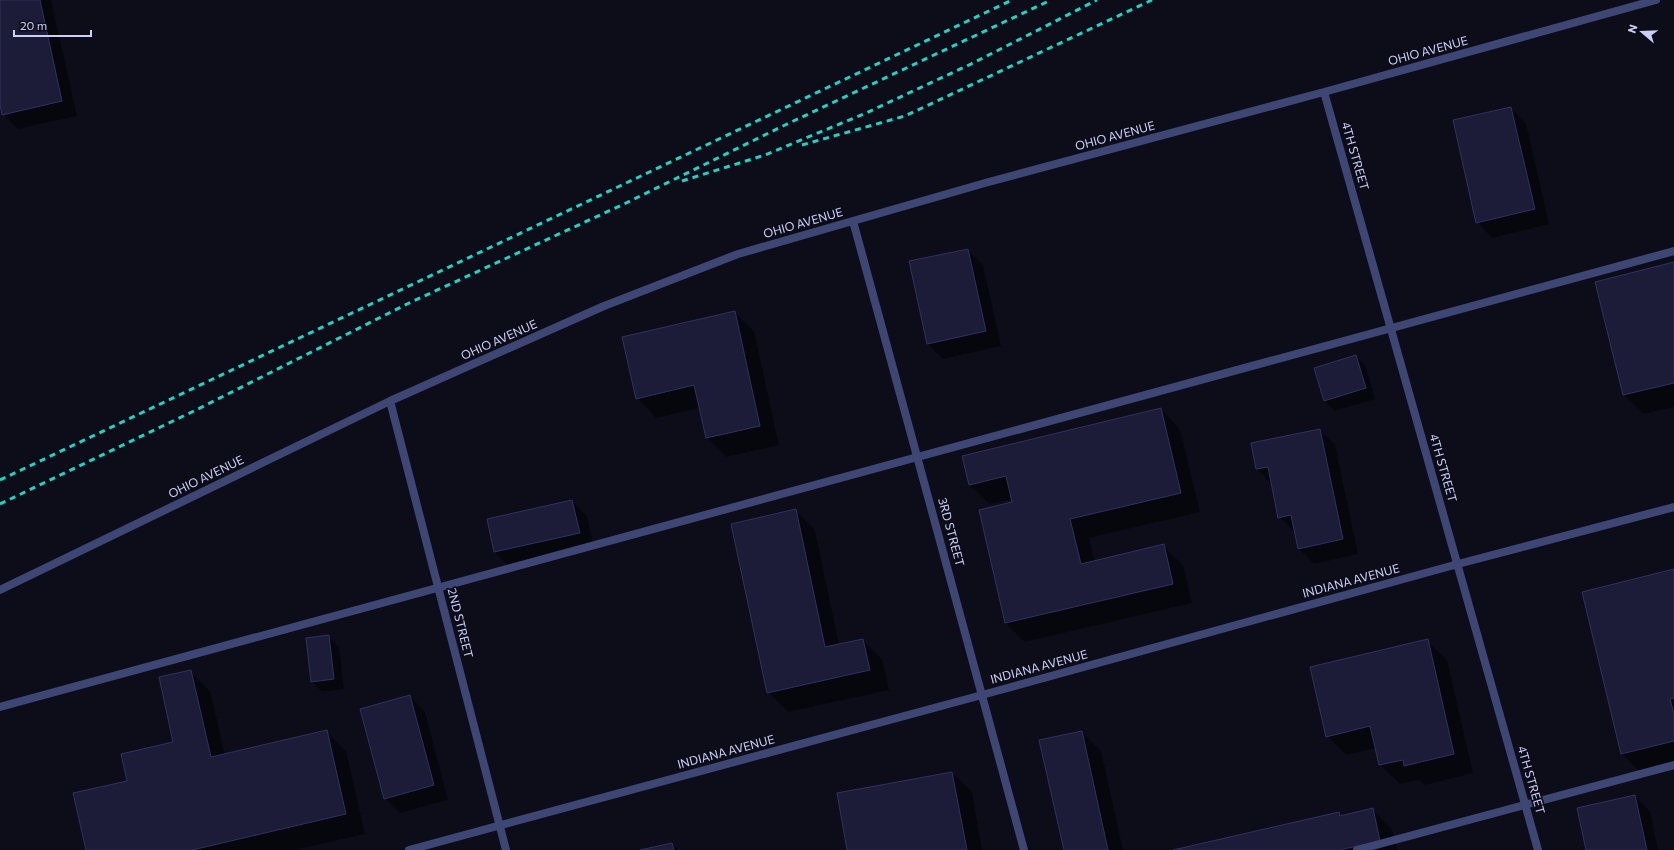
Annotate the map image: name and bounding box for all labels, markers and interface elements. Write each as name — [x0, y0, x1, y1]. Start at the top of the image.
scale bar — [14, 12, 91, 38]
north arrow — [1622, 12, 1662, 52]
text: 20 m — [20, 18, 47, 32]
text: N — [1625, 23, 1640, 35]
street label: OHIO AVENUE — [1386, 33, 1469, 67]
street label: OHIO AVENUE — [1073, 118, 1156, 152]
street label: 4TH STREET — [1340, 120, 1372, 192]
street label: OHIO AVENUE — [761, 204, 844, 240]
street label: OHIO AVENUE — [458, 316, 539, 362]
street label: 4TH STREET — [1428, 432, 1460, 504]
street label: OHIO AVENUE — [166, 452, 245, 500]
street label: 3RD STREET — [936, 496, 968, 568]
street label: INDIANA AVENUE — [1301, 560, 1401, 600]
street label: 2ND STREET — [446, 586, 476, 659]
street label: INDIANA AVENUE — [989, 646, 1089, 686]
street label: INDIANA AVENUE — [676, 731, 776, 771]
street label: 4TH STREET — [1516, 744, 1548, 816]

